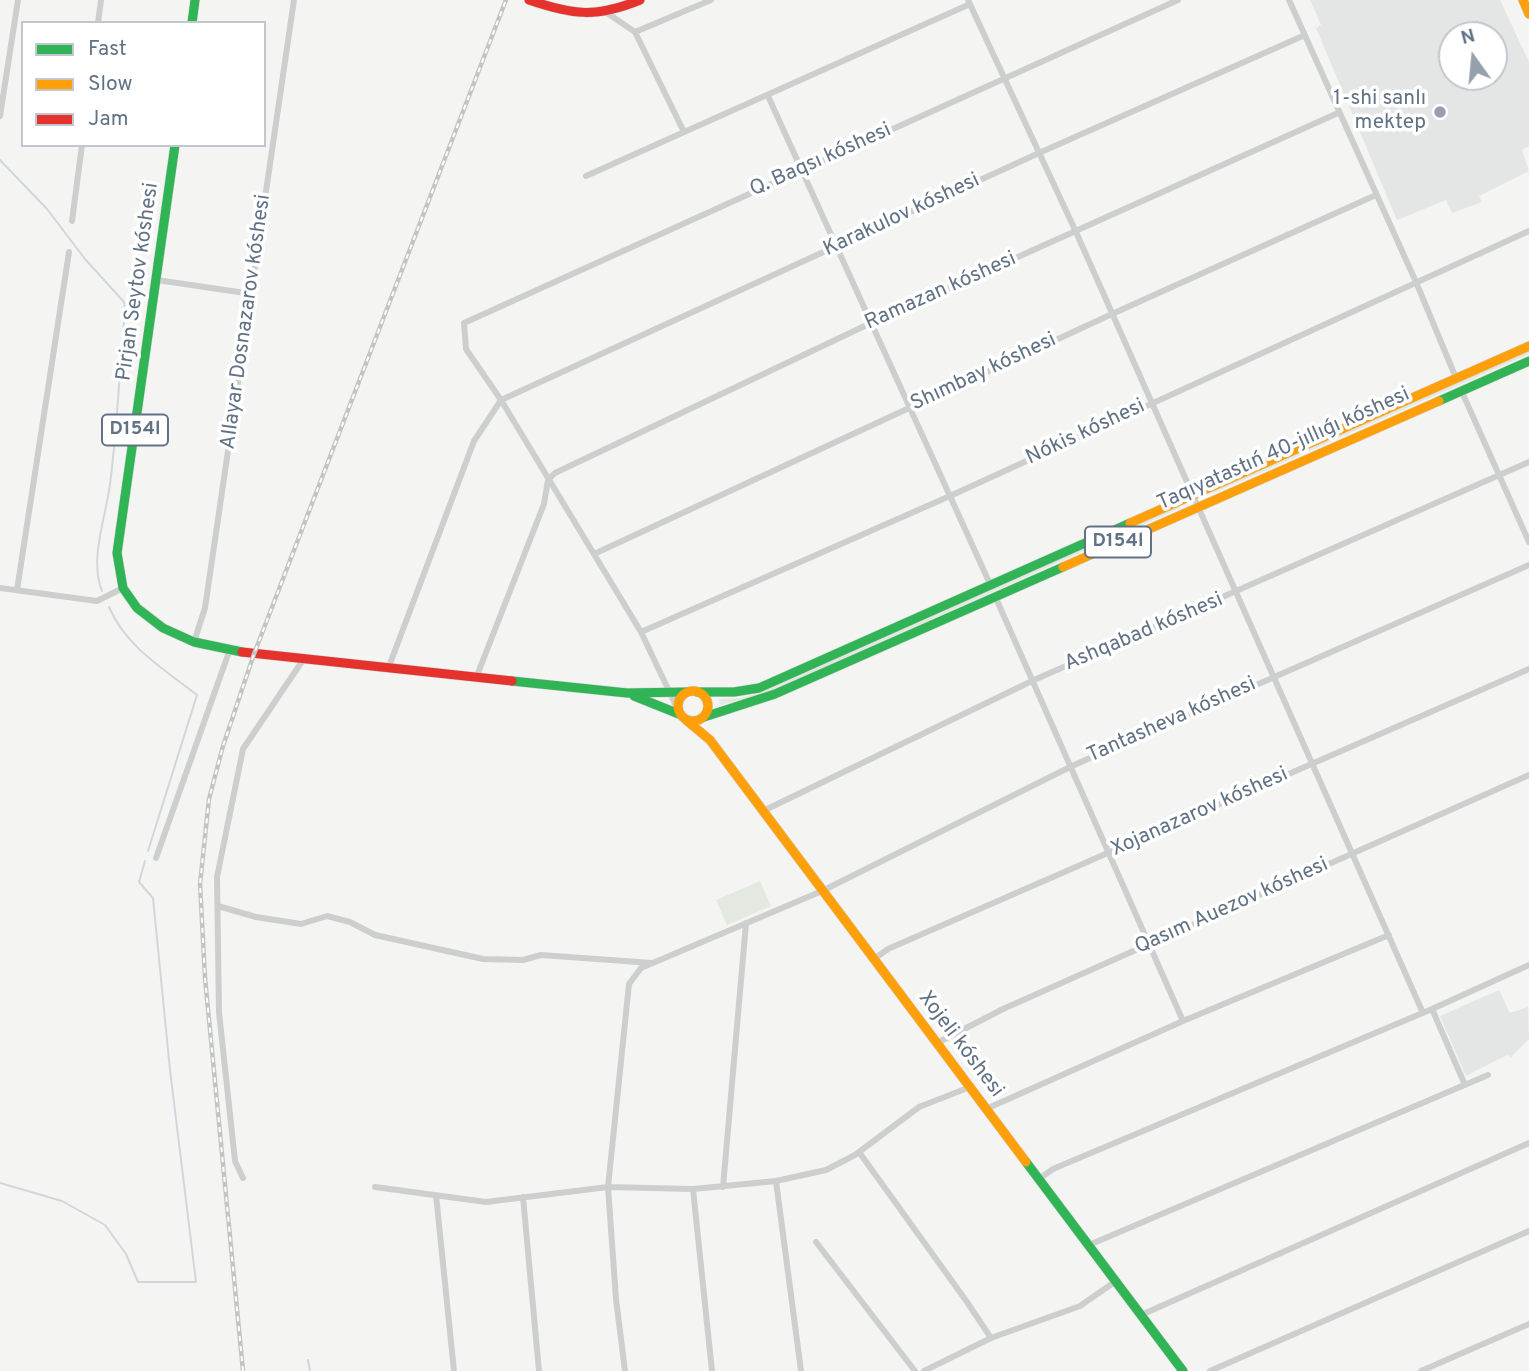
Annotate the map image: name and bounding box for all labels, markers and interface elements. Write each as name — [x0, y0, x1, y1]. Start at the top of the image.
legend — [21, 21, 266, 147]
north arrow — [1438, 21, 1508, 91]
text: N — [1458, 24, 1478, 51]
text: Fast — [88, 36, 127, 63]
text: Slow — [88, 71, 133, 98]
place label: 1-shi sanlı mektep — [1333, 87, 1426, 137]
marker: 1-shi sanlı mektep — [1432, 104, 1448, 120]
text: Jam — [88, 106, 129, 133]
street label: Q. Baqsı kóshesi — [746, 119, 896, 203]
street label: Karakulov kóshesi — [820, 169, 984, 263]
street label: Pirjan Seytov kóshesi — [113, 181, 165, 383]
street label: Allayar Dosnazarov kóshesi — [217, 193, 277, 451]
street label: Ramazan kóshesi — [861, 247, 1021, 337]
street label: Shımbay kóshesi — [907, 328, 1061, 418]
street label: Taqıyatastıń 40-jıllıǵı kóshesi — [1154, 383, 1414, 517]
street label: Nókis kóshesi — [1022, 394, 1150, 472]
road number: D154l — [102, 414, 168, 446]
road number: D154l — [1085, 526, 1151, 558]
street label: Ashqabad kóshesi — [1061, 588, 1227, 678]
street label: Tantasheva kóshesi — [1084, 672, 1260, 770]
street label: Xojanazarov kóshesi — [1108, 763, 1292, 863]
street label: Qasım Auezov kóshesi — [1131, 853, 1333, 961]
street label: Xojeli kóshesi — [912, 987, 1008, 1103]

